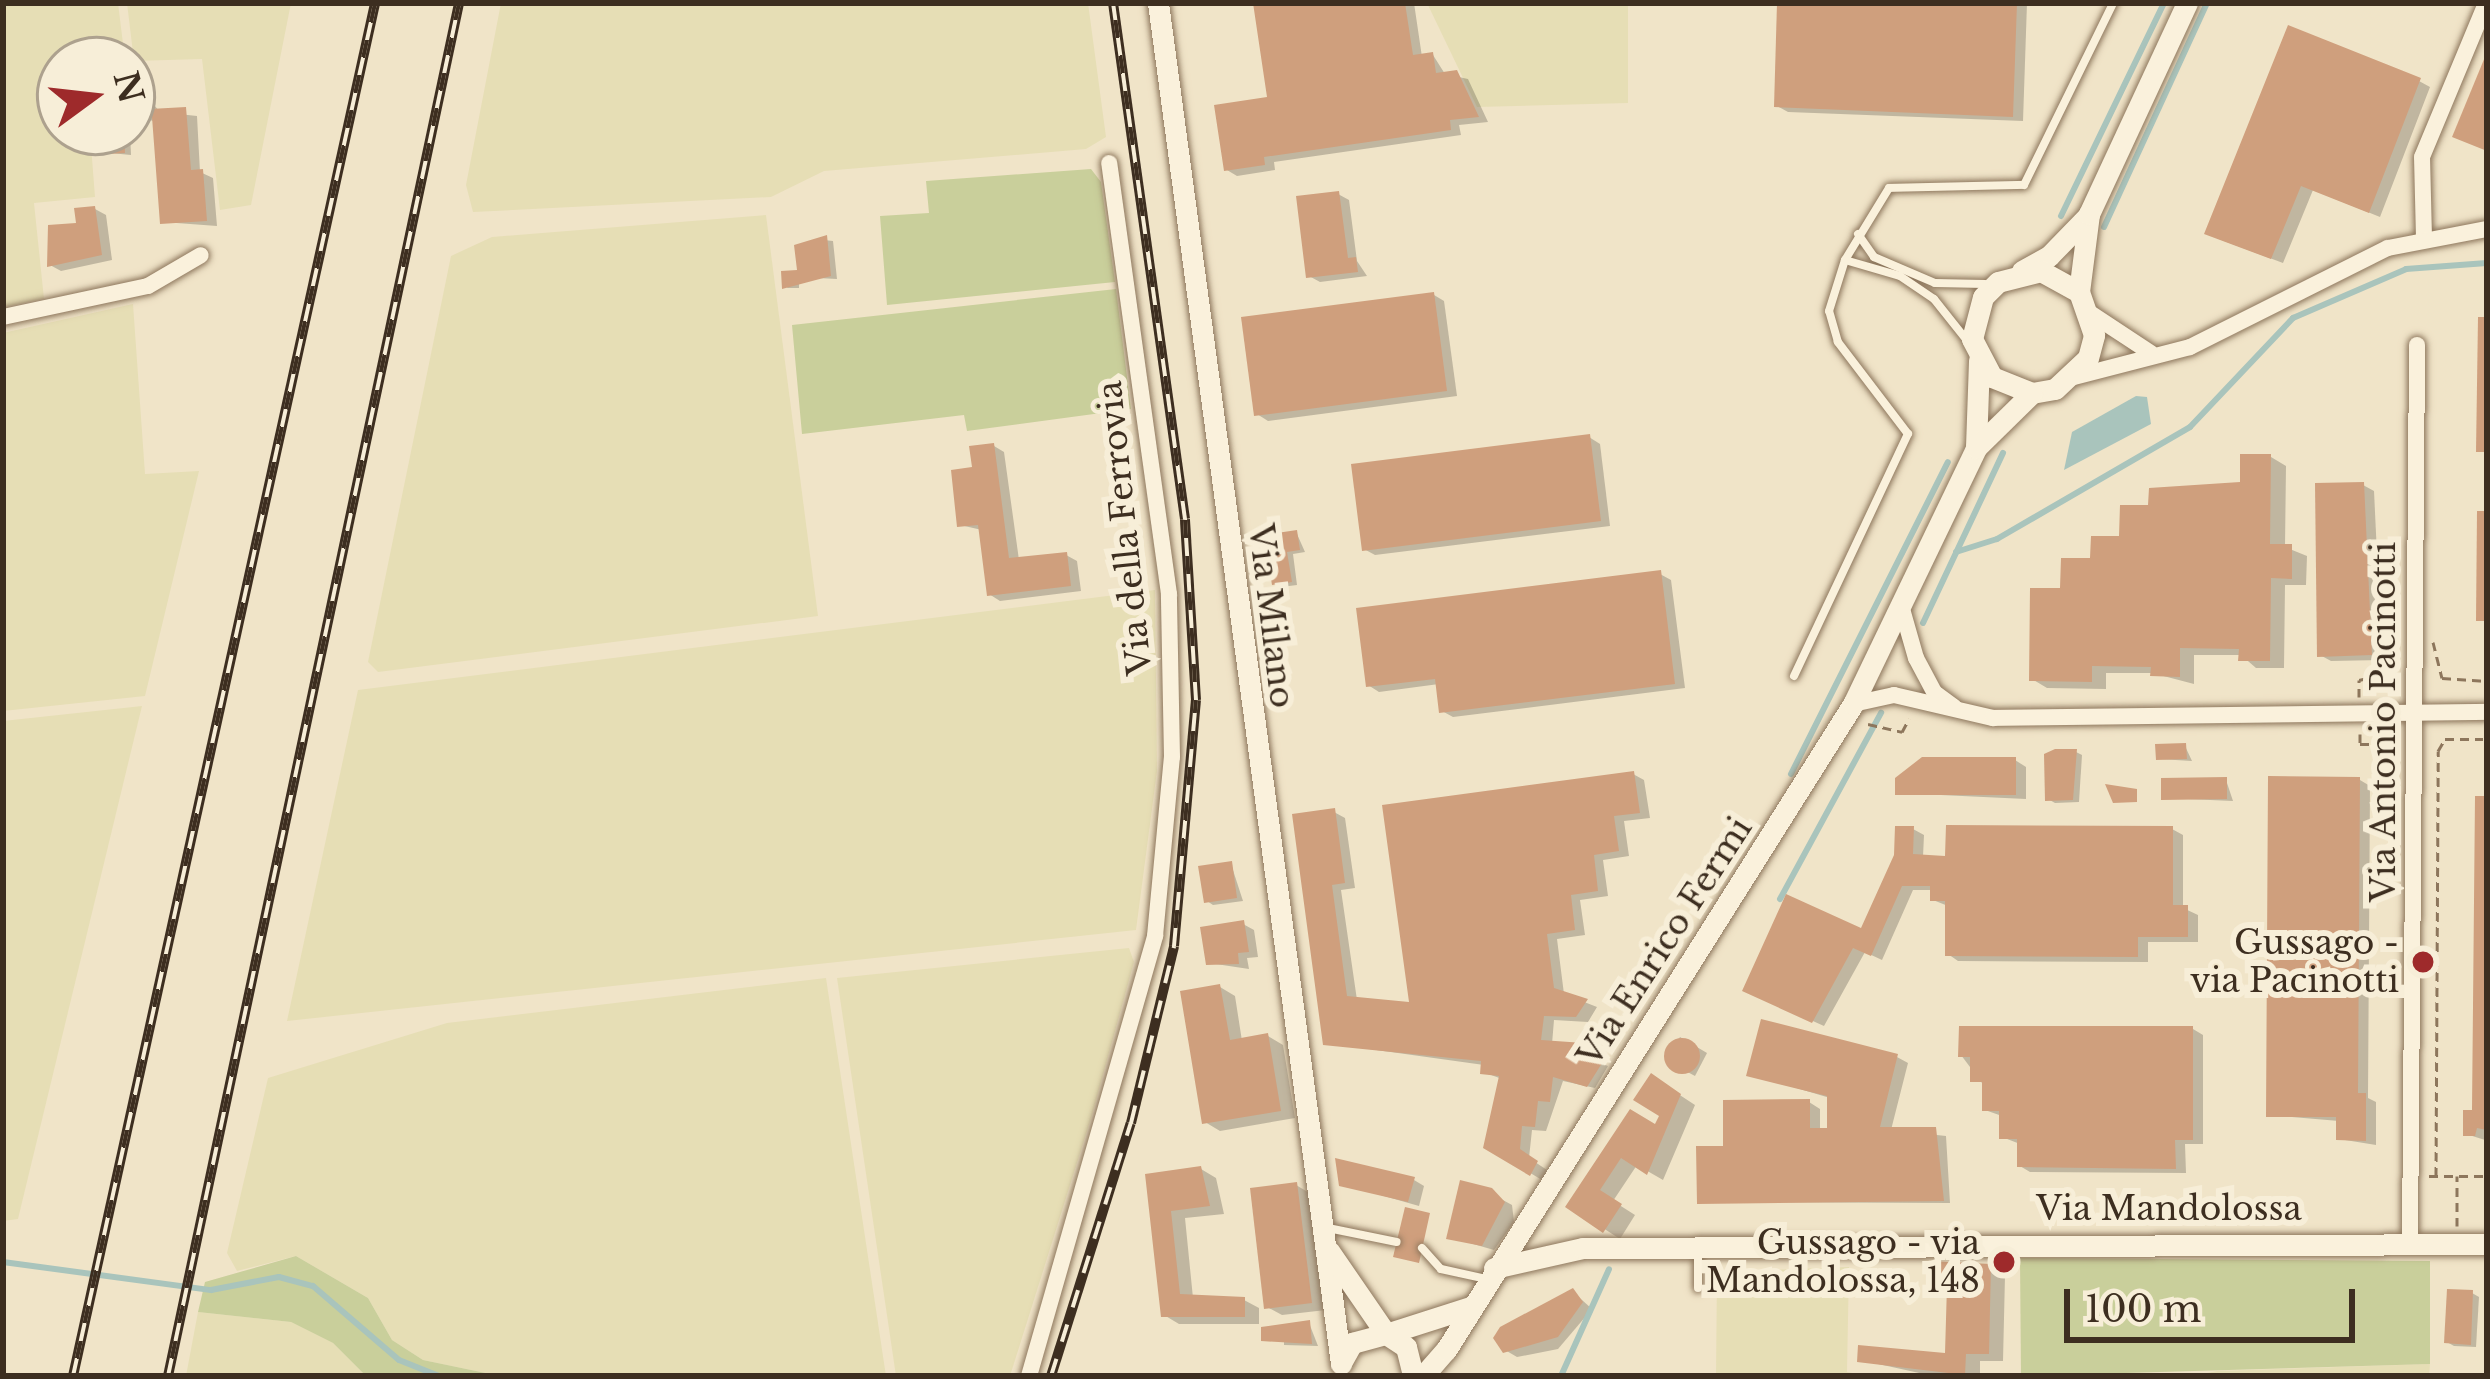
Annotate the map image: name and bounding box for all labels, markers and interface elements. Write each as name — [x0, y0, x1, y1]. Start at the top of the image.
north arrow — [36, 36, 156, 156]
text: N — [105, 67, 152, 108]
street label: Via della Ferrovia — [1090, 379, 1160, 677]
street label: Via Milano — [1240, 522, 1302, 710]
street label: Via Antonio Pacinotti — [2364, 541, 2404, 903]
street label: Via Enrico Fermi — [1570, 810, 1760, 1074]
place label: Gussago - via Pacinotti — [2190, 923, 2399, 1001]
marker: Gussago - via Pacinotti — [2410, 949, 2436, 975]
street label: Via Mandolossa — [2036, 1189, 2302, 1229]
place label: Gussago - via Mandolossa, 148 — [1706, 1223, 1980, 1301]
marker: Gussago - via Mandolossa, 148 — [1991, 1249, 2017, 1275]
scale bar — [2070, 1265, 2361, 1339]
text: 100 m — [2085, 1287, 2201, 1332]

